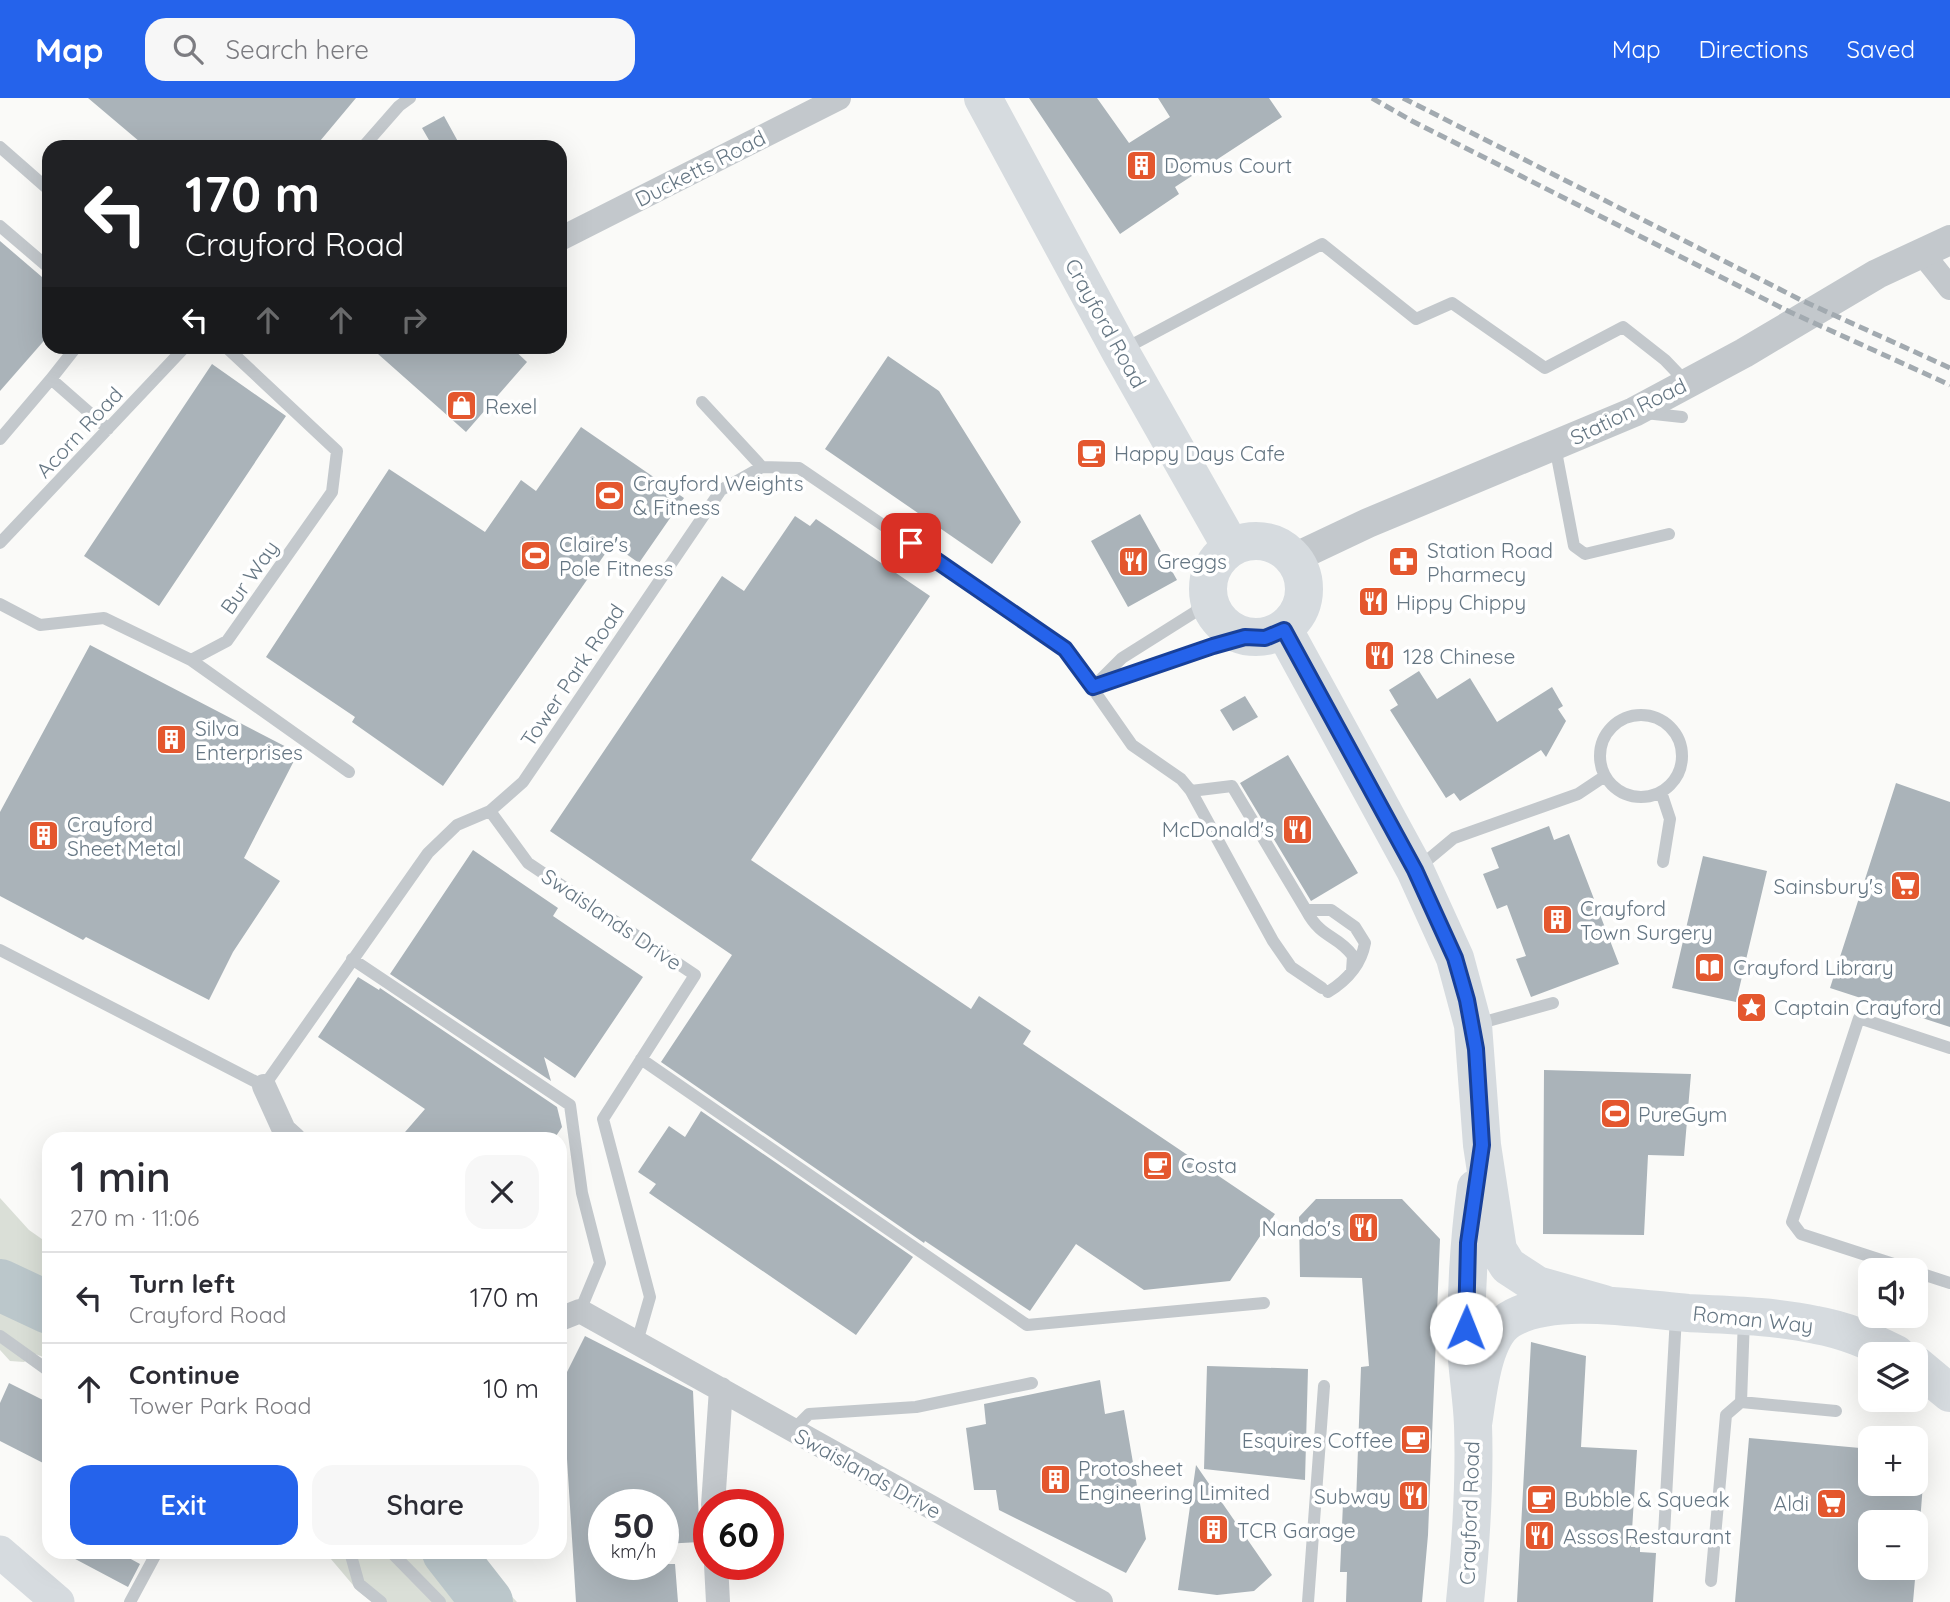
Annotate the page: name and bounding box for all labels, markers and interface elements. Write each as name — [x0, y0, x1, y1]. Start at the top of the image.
search box — [145, 18, 635, 81]
text: Map — [35, 29, 103, 70]
icon: search — [169, 30, 207, 68]
text: Search here — [225, 33, 369, 66]
text: Map — [1612, 34, 1661, 64]
text: Directions — [1699, 34, 1809, 64]
text: Saved — [1847, 34, 1915, 64]
street label: Ducketts Road — [630, 124, 770, 212]
building icon: Domus Court — [1124, 148, 1158, 182]
place label: Domus Court — [1164, 152, 1292, 178]
text: 170 m — [185, 163, 320, 224]
icon: left — [70, 168, 161, 259]
text: Crayford Road — [185, 224, 404, 264]
street label: Crayford Road — [1060, 254, 1152, 392]
icon: left — [176, 301, 214, 339]
icon: ahead — [249, 301, 287, 339]
icon: ahead — [322, 301, 360, 339]
icon: right — [395, 301, 433, 339]
street label: Station Road — [1566, 372, 1690, 450]
street label: Acorn Road — [30, 381, 128, 483]
shop icon: Rexel — [445, 389, 479, 423]
place label: Rexel — [485, 393, 537, 419]
cafe icon: Happy Days Cafe — [1074, 436, 1108, 470]
place label: Happy Days Cafe — [1114, 440, 1285, 466]
place label: Crayford Weights & Fitness — [633, 470, 804, 520]
sports icon: Crayford Weights & Fitness — [593, 478, 627, 512]
pin — [881, 513, 941, 573]
icon: arrive — [892, 524, 930, 562]
place label: Claire's Pole Fitness — [559, 531, 673, 581]
street label: Bur Way — [214, 535, 284, 619]
place label: Station Road Pharmecy — [1427, 537, 1553, 587]
sports icon: Claire's Pole Fitness — [519, 539, 553, 573]
restaurant icon: Greggs — [1117, 544, 1151, 578]
pharmacy icon: Station Road Pharmecy — [1387, 545, 1421, 579]
place label: Greggs — [1157, 548, 1227, 574]
restaurant icon: Hippy Chippy — [1356, 585, 1390, 619]
place label: Hippy Chippy — [1396, 589, 1526, 615]
street label: Tower Park Road — [515, 599, 629, 751]
restaurant icon: 128 Chinese — [1363, 639, 1397, 673]
place label: 128 Chinese — [1403, 643, 1515, 669]
place label: Silva Enterprises — [195, 715, 303, 765]
building icon: Silva Enterprises — [155, 723, 189, 757]
place label: Crayford Sheet Metal — [67, 811, 181, 861]
restaurant icon: McDonald's — [1280, 812, 1314, 846]
place label: McDonald's — [1162, 816, 1274, 842]
building icon: Crayford Sheet Metal — [27, 819, 61, 853]
street label: Swaislands Drive — [537, 863, 687, 975]
supermarket icon: Sainsbury's — [1889, 869, 1923, 903]
place label: Sainsbury's — [1773, 873, 1883, 899]
place label: Crayford Town Surgery — [1580, 895, 1713, 945]
building icon: Crayford Town Surgery — [1540, 903, 1574, 937]
library icon: Crayford Library — [1693, 950, 1727, 984]
place label: Crayford Library — [1733, 954, 1894, 980]
place icon: Captain Crayford — [1734, 990, 1768, 1024]
place label: Captain Crayford — [1774, 994, 1941, 1020]
sports icon: PureGym — [1598, 1097, 1632, 1131]
place label: PureGym — [1638, 1101, 1728, 1127]
cafe icon: Costa — [1141, 1148, 1175, 1182]
text: 1 min — [70, 1150, 171, 1203]
place label: Costa — [1181, 1152, 1237, 1178]
button: close — [465, 1155, 539, 1229]
text: 270 m · 11:06 — [70, 1203, 199, 1232]
restaurant icon: Nando's — [1347, 1211, 1381, 1245]
place label: Nando's — [1262, 1215, 1341, 1241]
map controls — [1858, 1258, 1928, 1580]
button: sound — [1858, 1258, 1928, 1328]
text: Turn left — [129, 1267, 236, 1300]
icon: left — [70, 1279, 108, 1317]
text: 170 m — [470, 1281, 539, 1314]
position arrow — [1429, 1291, 1503, 1365]
text: Crayford Road — [129, 1300, 287, 1329]
street label: Roman Way — [1691, 1300, 1815, 1338]
button: layers — [1858, 1342, 1928, 1412]
text: Continue — [129, 1358, 240, 1391]
icon: ahead — [70, 1370, 108, 1408]
text: 10 m — [483, 1372, 539, 1405]
text: Tower Park Road — [129, 1391, 311, 1420]
street label: Swaislands Drive — [790, 1422, 946, 1524]
cafe icon: Esquires Coffee — [1399, 1423, 1433, 1457]
button: + — [1858, 1426, 1928, 1496]
place label: Esquires Coffee — [1242, 1427, 1393, 1453]
street label: Crayford Road — [1453, 1441, 1485, 1585]
place label: Protosheet Engineering Limited — [1078, 1455, 1270, 1505]
building icon: Protosheet Engineering Limited — [1038, 1463, 1072, 1497]
button: Exit — [70, 1465, 298, 1545]
button: Share — [312, 1465, 539, 1545]
restaurant icon: Subway — [1397, 1479, 1431, 1513]
cafe icon: Bubble & Squeak — [1524, 1482, 1558, 1516]
place label: Subway — [1314, 1483, 1391, 1509]
place label: Bubble & Squeak — [1564, 1486, 1730, 1512]
supermarket icon: Aldi — [1815, 1486, 1849, 1520]
speed limit sign: 60 — [693, 1489, 784, 1580]
place label: Aldi — [1774, 1490, 1809, 1516]
text: 50 — [613, 1503, 654, 1547]
button: − — [1858, 1510, 1928, 1580]
building icon: TCR Garage — [1197, 1513, 1231, 1547]
place label: TCR Garage — [1237, 1517, 1356, 1543]
restaurant icon: Assos Restaurant — [1523, 1519, 1557, 1553]
place label: Assos Restaurant — [1563, 1523, 1732, 1549]
text: km/h — [611, 1540, 656, 1563]

